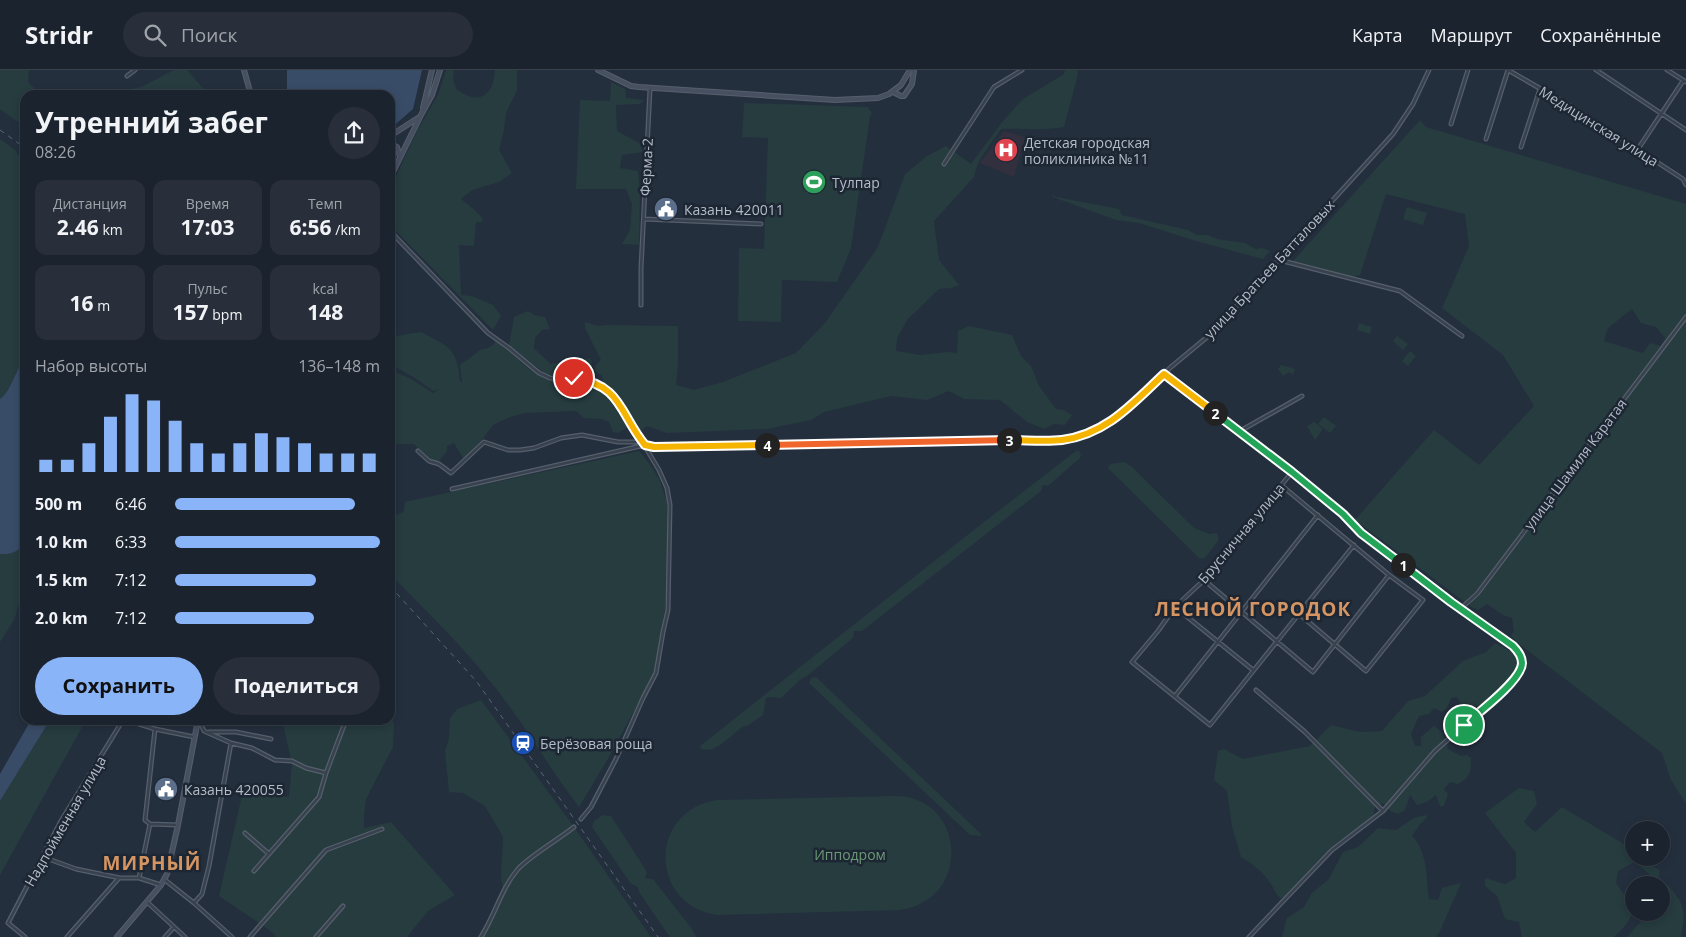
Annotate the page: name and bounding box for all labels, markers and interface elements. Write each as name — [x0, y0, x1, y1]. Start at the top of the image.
search box — [123, 12, 473, 57]
text: Stridr — [25, 18, 93, 51]
icon: search — [141, 21, 169, 49]
text: Поиск — [181, 22, 237, 48]
text: Карта — [1352, 23, 1402, 47]
text: Маршрут — [1430, 23, 1512, 47]
text: Сохранённые — [1540, 23, 1661, 47]
street label: Медицинская улица — [1536, 82, 1662, 170]
text: Утренний забег — [35, 103, 268, 141]
button: share — [328, 107, 380, 159]
place label: Детская городская поликлиника №11 — [1024, 133, 1150, 168]
street label: Ферма-2 — [635, 137, 657, 197]
hospital icon: Детская городская поликлиника №11 — [993, 137, 1019, 163]
text: 08:26 — [35, 141, 76, 163]
sports icon: Тулпар — [801, 169, 827, 195]
place label: Тулпар — [832, 173, 880, 192]
text: Дистанция — [53, 194, 127, 213]
text: Время — [186, 194, 229, 213]
text: Темп — [308, 194, 342, 213]
street label: улица Братьев Батталовых — [1200, 195, 1339, 342]
public building icon: Казань 420011 — [653, 196, 679, 222]
place label: Казань 420011 — [684, 200, 784, 219]
text: 2.46 — [57, 213, 99, 241]
text: 17:03 — [180, 213, 235, 241]
text: 6:56 — [290, 213, 332, 241]
text: km — [99, 220, 123, 239]
text: /km — [332, 220, 361, 239]
text: Пульс — [187, 279, 228, 298]
text: kcal — [312, 279, 338, 298]
text: 16 — [70, 289, 94, 317]
text: m — [94, 296, 110, 315]
text: 157 — [173, 298, 209, 326]
text: 148 — [307, 298, 343, 326]
text: bpm — [209, 305, 242, 324]
text: Набор высоты — [35, 355, 147, 377]
text: 136–148 m — [298, 355, 380, 377]
pin — [553, 357, 595, 399]
icon: check — [560, 364, 588, 392]
street label: улица Шамиля Каратая — [1519, 395, 1631, 533]
pin: 2 — [1202, 400, 1228, 426]
text: 2 — [1211, 404, 1220, 423]
pin: 3 — [996, 428, 1022, 452]
text: 3 — [1005, 431, 1014, 450]
pin: 4 — [754, 432, 780, 458]
text: 4 — [763, 436, 772, 455]
street label: Брусничная улица — [1193, 479, 1289, 587]
text: 500 m — [35, 493, 82, 515]
text: 6:46 — [115, 493, 147, 515]
text: 1.0 km — [35, 531, 88, 553]
text: 6:33 — [115, 531, 147, 553]
pin: 1 — [1390, 552, 1416, 578]
text: 1 — [1399, 556, 1408, 575]
text: 1.5 km — [35, 569, 88, 591]
text: 7:12 — [115, 569, 147, 591]
district label: ЛЕСНОЙ ГОРОДОК — [1155, 596, 1351, 622]
text: 2.0 km — [35, 607, 88, 629]
text: 7:12 — [115, 607, 147, 629]
button: Сохранить — [35, 657, 203, 715]
button: Поделиться — [213, 657, 380, 715]
pin — [1443, 704, 1485, 746]
icon: arrive — [1450, 711, 1478, 739]
station icon: Берёзовая роща — [510, 730, 536, 756]
place label: Берёзовая роща — [540, 734, 653, 753]
street label: Надпойменная улица — [20, 752, 110, 890]
public building icon: Казань 420055 — [153, 776, 179, 802]
place label: Казань 420055 — [184, 780, 284, 799]
map controls — [1625, 821, 1670, 921]
button: + — [1625, 821, 1670, 866]
park label: Ипподром — [814, 845, 886, 864]
district label: МИРНЫЙ — [103, 850, 201, 876]
button: − — [1625, 876, 1670, 921]

